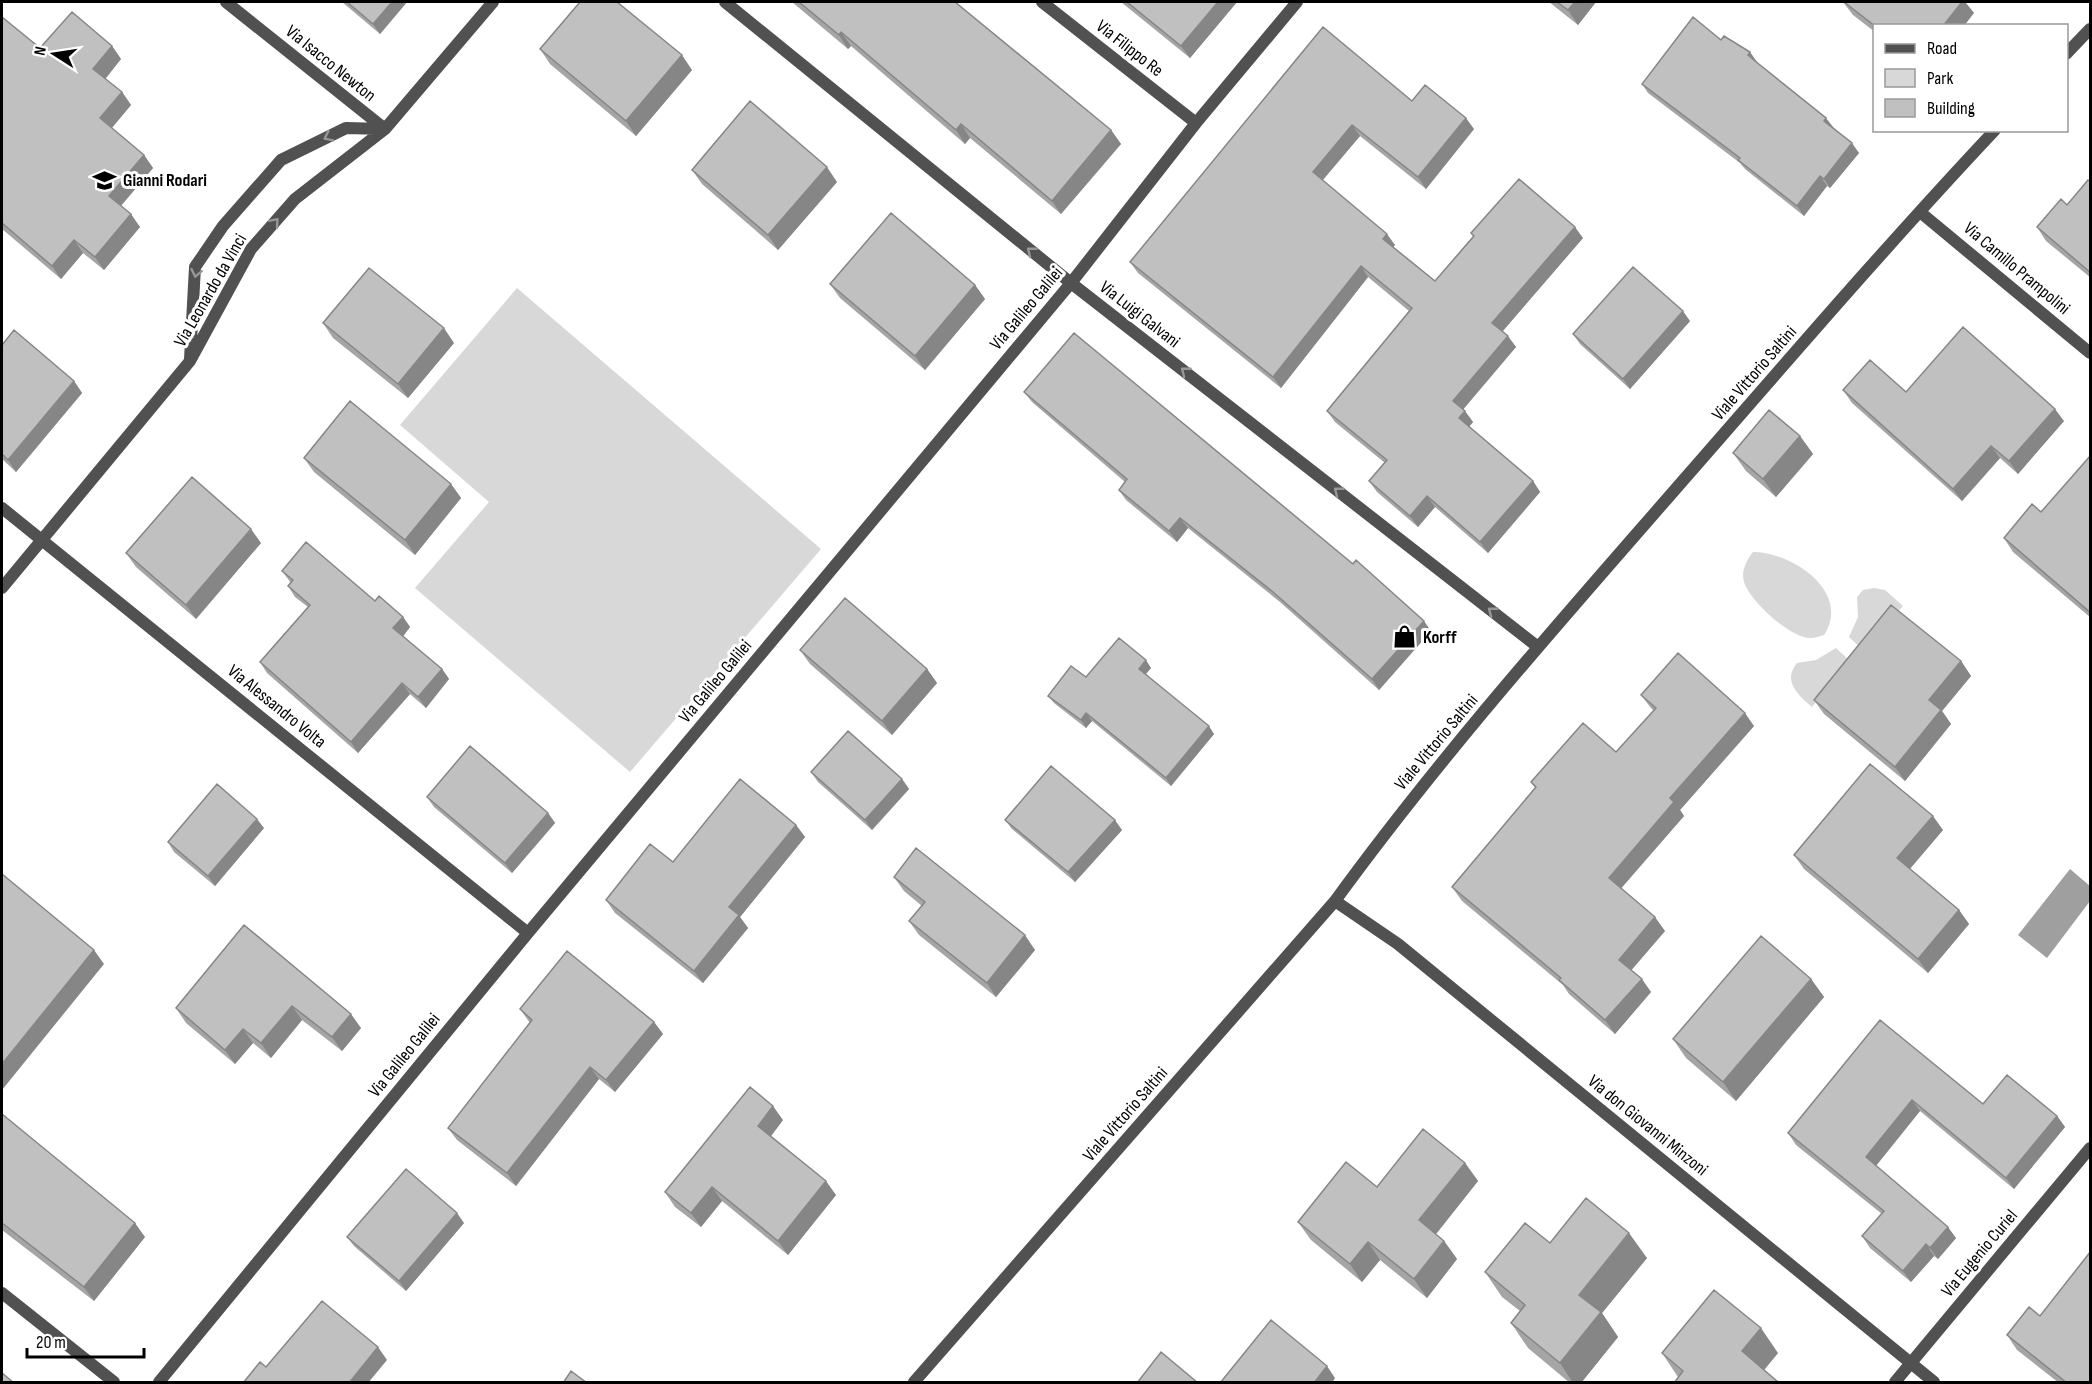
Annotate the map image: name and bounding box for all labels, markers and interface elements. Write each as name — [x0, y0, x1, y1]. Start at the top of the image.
street label: Via Filippo Re — [1092, 16, 1167, 81]
street label: Via Isacco Newton — [281, 21, 380, 106]
north arrow — [24, 24, 84, 84]
legend — [1873, 24, 2068, 132]
text: Road — [1927, 38, 1957, 59]
text: N — [31, 45, 51, 57]
text: Park — [1927, 68, 1953, 89]
text: Building — [1927, 98, 1975, 119]
one-way arrow — [324, 129, 335, 141]
school or university icon: Gianni Rodari — [92, 167, 118, 193]
place label: Gianni Rodari — [123, 170, 207, 191]
one-way arrow — [268, 218, 279, 229]
street label: Via Camillo Prampolini — [1959, 218, 2074, 319]
street label: Via Leonardo da Vinci — [170, 230, 251, 350]
one-way arrow — [1027, 247, 1038, 258]
street label: Via Galileo Galilei — [986, 263, 1067, 354]
one-way arrow — [190, 268, 203, 278]
street label: Via Luigi Galvani — [1095, 277, 1184, 352]
street label: Viale Vittorio Saltini — [1708, 322, 1801, 425]
one-way arrow — [1180, 368, 1191, 379]
one-way arrow — [1334, 488, 1345, 499]
one-way arrow — [1488, 608, 1499, 619]
shop icon: Korff — [1392, 624, 1418, 650]
place label: Korff — [1423, 627, 1457, 648]
street label: Via Galileo Galilei — [675, 636, 756, 727]
street label: Via Alessandro Volta — [223, 660, 330, 752]
street label: Viale Vittorio Saltini — [1390, 690, 1482, 794]
street label: Via Galileo Galilei — [364, 1009, 445, 1102]
street label: Viale Vittorio Saltini — [1079, 1063, 1172, 1166]
street label: Via don Giovanni Minzoni — [1583, 1071, 1712, 1180]
street label: Via Eugenio Curiel — [1937, 1206, 2022, 1301]
scale bar — [27, 1321, 144, 1359]
text: 20 m — [36, 1332, 66, 1353]

